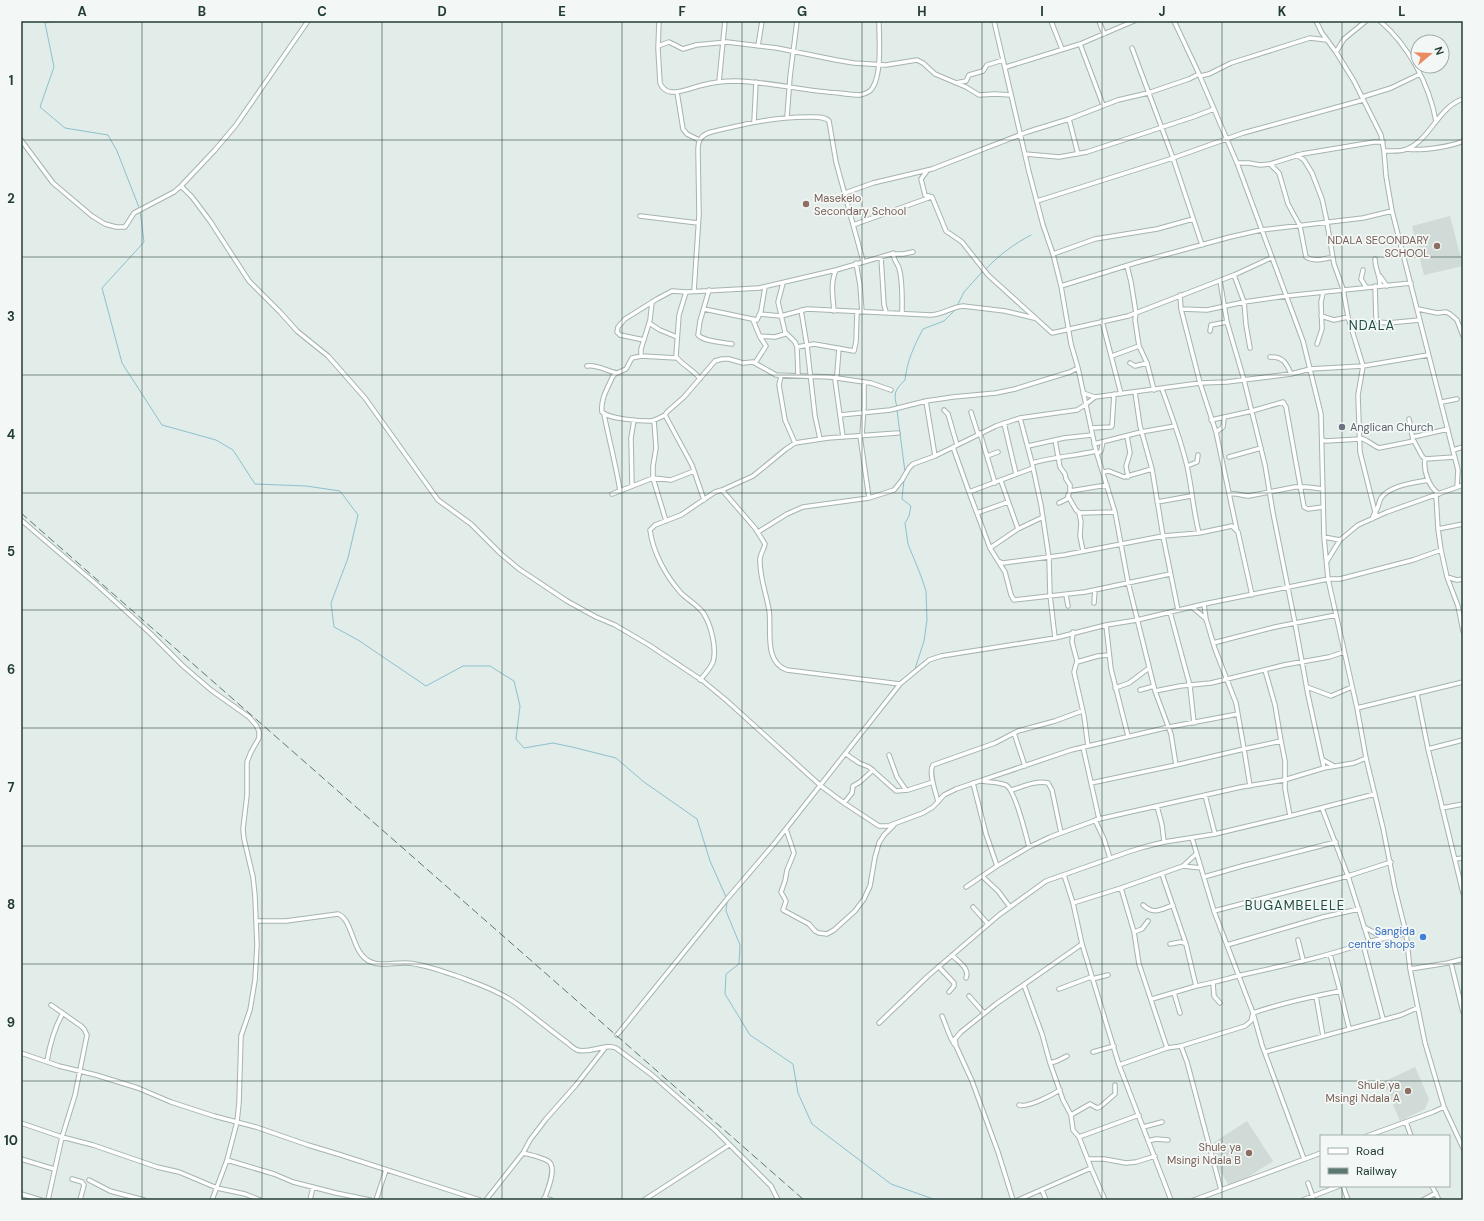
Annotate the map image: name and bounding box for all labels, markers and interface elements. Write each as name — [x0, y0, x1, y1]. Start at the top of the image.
text: A — [77, 3, 87, 20]
text: B — [198, 3, 206, 20]
text: C — [317, 3, 327, 20]
text: D — [437, 3, 447, 20]
text: E — [558, 3, 566, 20]
text: F — [678, 3, 686, 20]
text: G — [797, 3, 807, 20]
text: H — [917, 3, 927, 20]
text: I — [1040, 3, 1044, 20]
text: J — [1158, 3, 1166, 20]
text: K — [1278, 3, 1287, 20]
text: L — [1398, 3, 1406, 20]
north arrow — [1410, 34, 1450, 74]
text: N — [1432, 45, 1447, 57]
text: 1 — [9, 72, 13, 89]
text: 2 — [7, 190, 15, 207]
place label: Masekelo Secondary School — [814, 191, 906, 218]
marker: Masekelo Secondary School — [801, 199, 811, 209]
place label: NDALA SECONDARY SCHOOL — [1328, 233, 1430, 260]
marker: NDALA SECONDARY SCHOOL — [1432, 241, 1442, 251]
text: 3 — [7, 308, 15, 325]
district label: NDALA — [1349, 317, 1395, 334]
place label: Anglican Church — [1350, 420, 1433, 434]
marker: Anglican Church — [1337, 422, 1347, 432]
text: 4 — [7, 426, 15, 443]
text: 5 — [7, 543, 15, 560]
text: 6 — [7, 661, 15, 678]
text: 7 — [8, 779, 15, 796]
text: 8 — [7, 896, 15, 913]
district label: BUGAMBELELE — [1245, 897, 1345, 914]
place label: Sangida centre shops — [1348, 924, 1415, 951]
marker: Sangida centre shops — [1418, 932, 1428, 942]
text: 9 — [7, 1014, 15, 1031]
place label: Shule ya Msingi Ndala A — [1325, 1078, 1400, 1105]
marker: Shule ya Msingi Ndala A — [1403, 1086, 1413, 1096]
text: 10 — [4, 1132, 18, 1149]
legend — [1320, 1135, 1450, 1187]
place label: Shule ya Msingi Ndala B — [1167, 1140, 1241, 1167]
text: Road — [1356, 1143, 1384, 1159]
marker: Shule ya Msingi Ndala B — [1244, 1148, 1254, 1158]
text: Railway — [1356, 1163, 1397, 1179]

